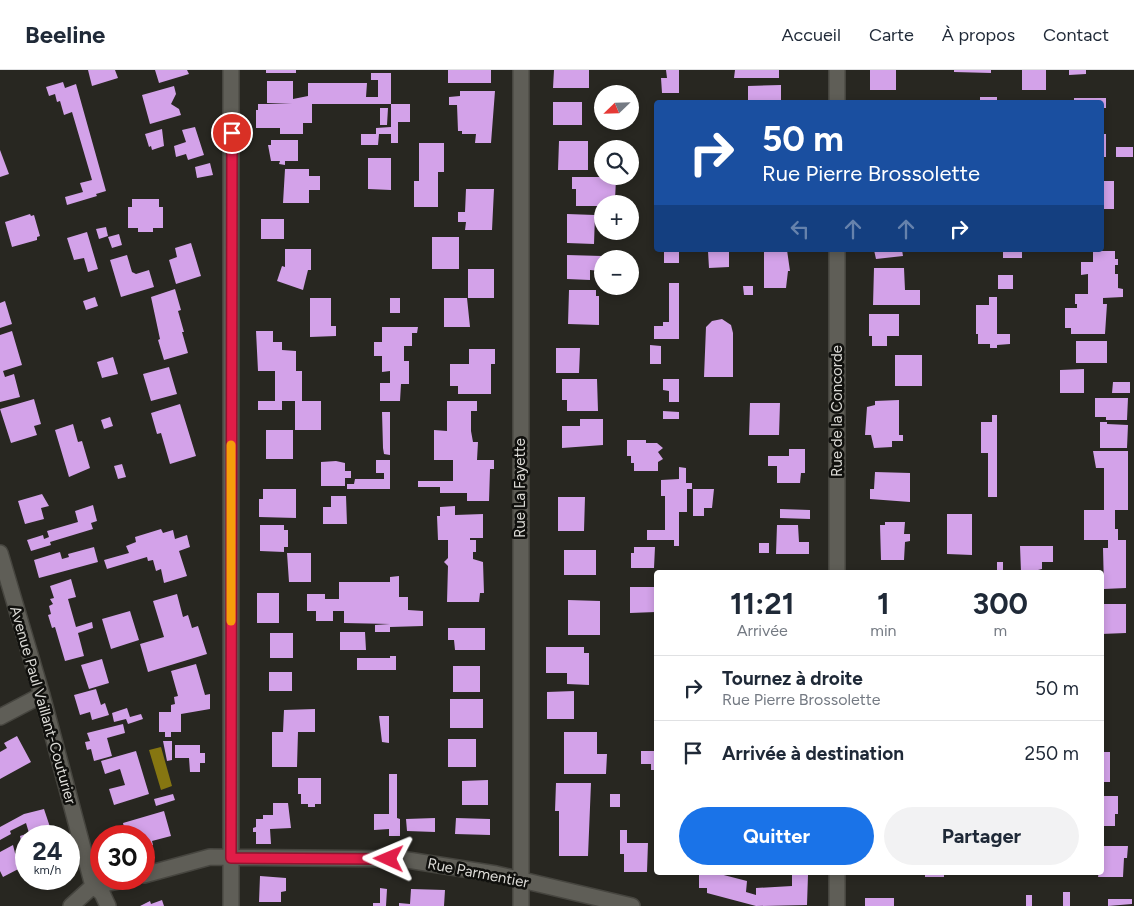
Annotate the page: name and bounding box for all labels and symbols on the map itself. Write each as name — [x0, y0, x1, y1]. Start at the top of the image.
north arrow — [594, 85, 639, 130]
pin — [211, 112, 253, 154]
street label: Rue de la Concorde — [828, 345, 846, 477]
street label: Rue La Fayette — [511, 438, 529, 538]
street label: Avenue Paul Vaillant-Couturier — [6, 604, 80, 806]
speed limit sign: 30 — [90, 825, 155, 890]
position arrow — [362, 832, 414, 884]
street label: Rue Parmentier — [426, 854, 530, 892]

